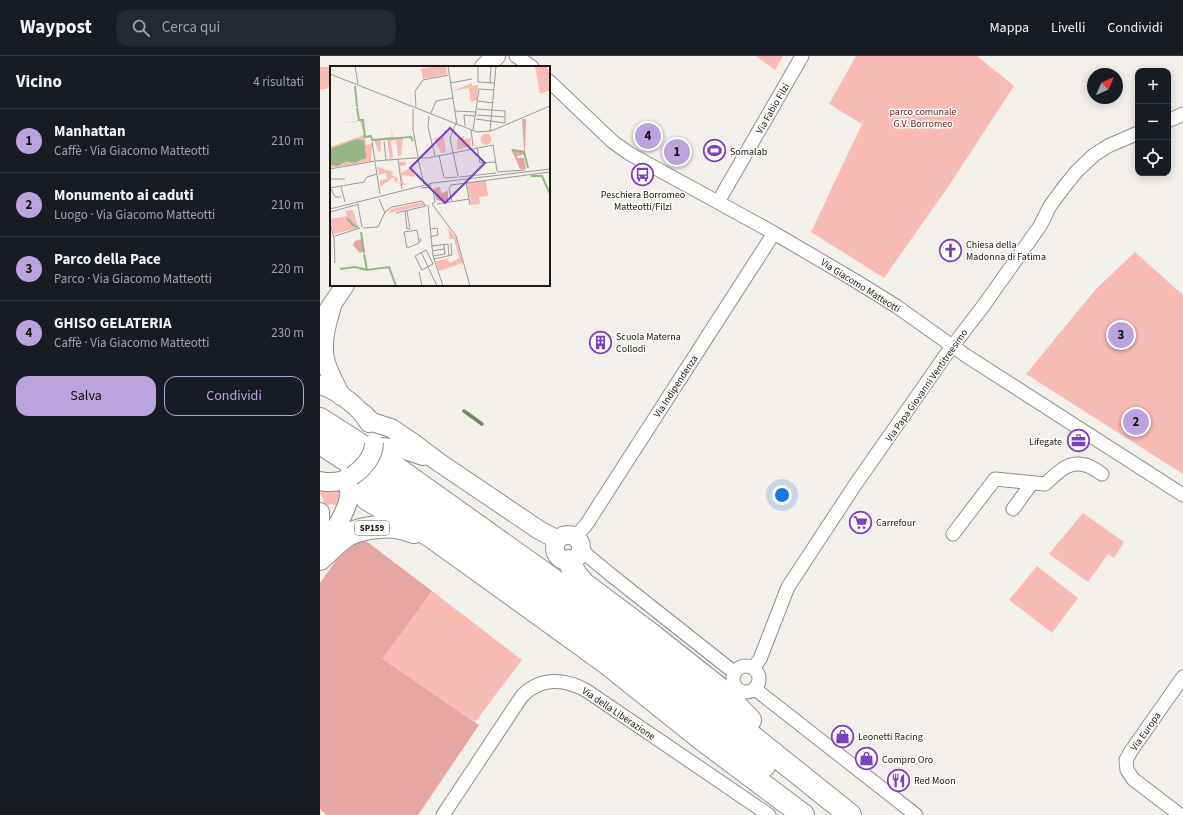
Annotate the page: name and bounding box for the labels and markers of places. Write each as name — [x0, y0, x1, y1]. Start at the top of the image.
pin: 4 — [635, 121, 661, 151]
pin: 1 — [664, 137, 690, 167]
sports icon: Somalab — [702, 138, 728, 164]
place label: Somalab — [730, 145, 768, 159]
bus stop icon: Peschiera Borromeo Matteotti/Filzi — [630, 161, 656, 187]
place label: Peschiera Borromeo Matteotti/Filzi — [601, 188, 685, 214]
church icon: Chiesa della Madonna di Fatima — [937, 237, 963, 263]
place label: Chiesa della Madonna di Fatima — [966, 238, 1046, 264]
pin: 3 — [1108, 320, 1134, 350]
building icon: Scuola Materna Collodi — [587, 329, 613, 355]
place label: Scuola Materna Collodi — [616, 330, 681, 356]
pin: 2 — [1123, 407, 1149, 437]
office icon: Lifegate — [1065, 428, 1091, 454]
place label: Lifegate — [1029, 435, 1062, 449]
supermarket icon: Carrefour — [848, 509, 874, 535]
place label: Carrefour — [876, 516, 916, 530]
shop icon: Leonetti Racing — [830, 723, 856, 749]
place label: Leonetti Racing — [858, 730, 923, 744]
shop icon: Compro Oro — [854, 746, 880, 772]
place label: Compro Oro — [882, 753, 933, 767]
restaurant icon: Red Moon — [885, 767, 911, 793]
place label: Red Moon — [914, 774, 956, 788]

